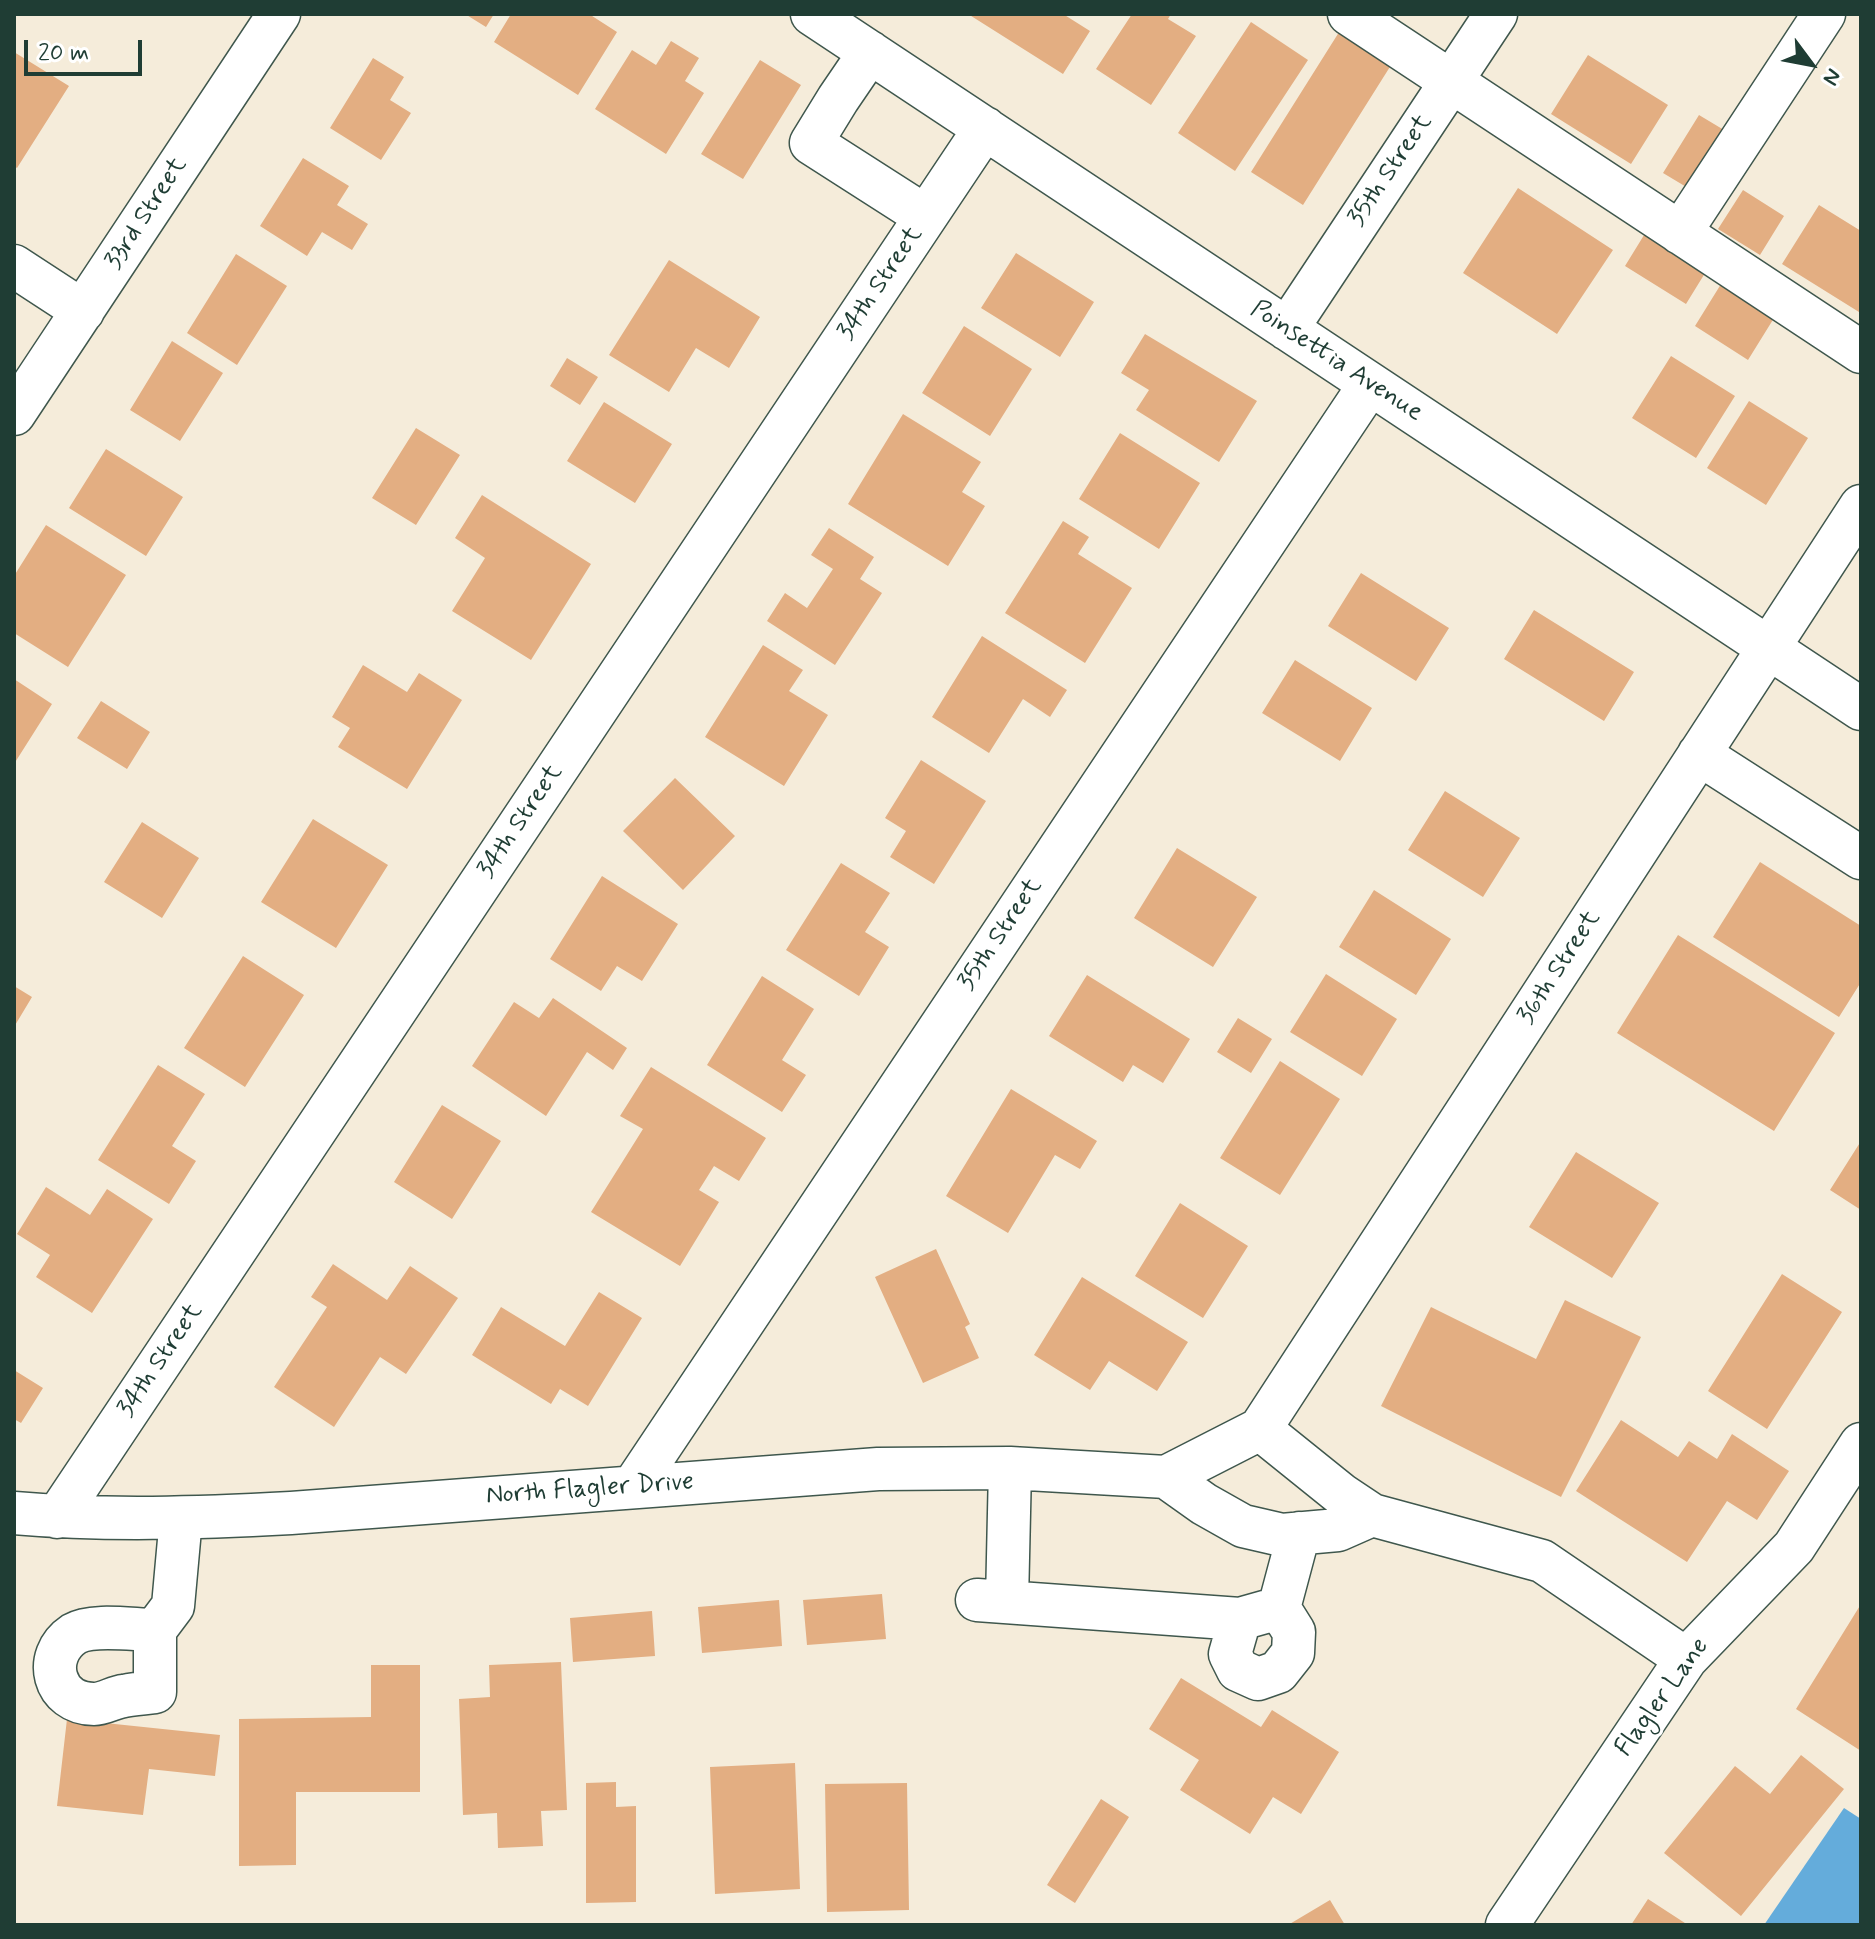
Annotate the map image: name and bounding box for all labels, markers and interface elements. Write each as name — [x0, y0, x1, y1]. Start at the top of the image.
scale bar — [28, 24, 146, 74]
north arrow — [1771, 24, 1851, 104]
text: 20 m — [38, 38, 89, 69]
text: N — [1816, 63, 1847, 90]
street label: 35th Street — [1342, 109, 1440, 233]
street label: 33rd Street — [99, 152, 195, 276]
street label: 34th Street — [831, 221, 931, 347]
street label: Poinsettia Avenue — [1244, 295, 1428, 429]
street label: 34th Street — [471, 759, 571, 885]
street label: 35th Street — [952, 873, 1050, 997]
street label: 36th Street — [1512, 905, 1608, 1031]
street label: 34th Street — [111, 1298, 211, 1424]
street label: North Flagler Drive — [485, 1467, 695, 1513]
street label: Flagler Lane — [1609, 1632, 1717, 1764]

